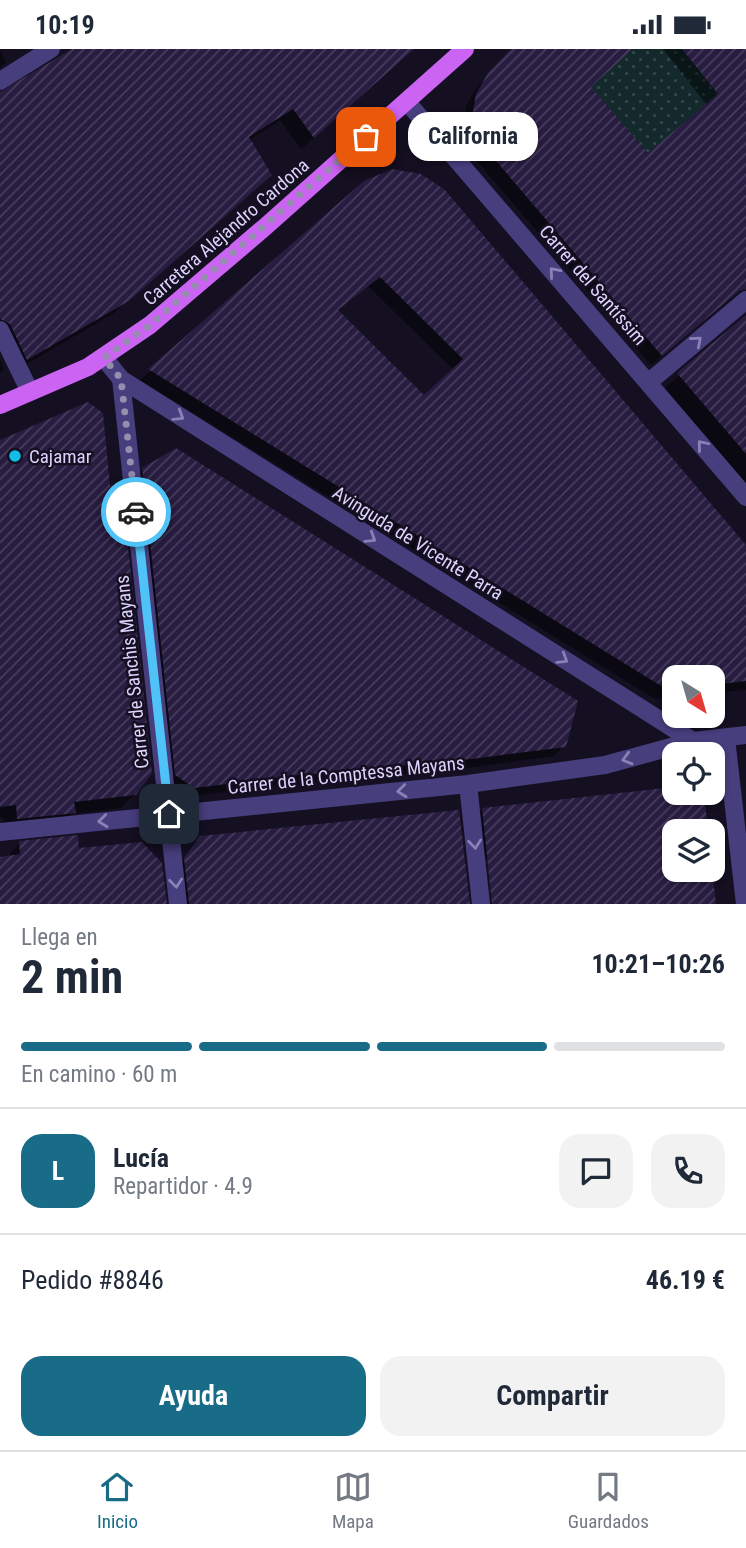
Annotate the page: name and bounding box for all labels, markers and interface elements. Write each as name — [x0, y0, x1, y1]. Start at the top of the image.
text: 10:19 — [35, 10, 95, 40]
pin — [336, 107, 396, 167]
callout: California — [408, 113, 538, 161]
icon: bag — [347, 118, 385, 156]
text: California — [428, 123, 518, 150]
street label: Carretera Alejandro Cardona — [138, 154, 314, 310]
street label: Carrer del Santíssim — [535, 220, 651, 350]
one-way arrow — [550, 268, 562, 281]
one-way arrow — [689, 337, 702, 349]
one-way arrow — [171, 408, 184, 420]
one-way arrow — [698, 441, 710, 454]
place label: Cajamar — [29, 445, 92, 468]
marker: Cajamar — [7, 448, 23, 464]
courier — [101, 477, 171, 547]
street label: Avinguda de Vicente Parra — [328, 481, 508, 605]
icon: car — [117, 493, 155, 531]
one-way arrow — [364, 529, 377, 542]
street label: Carrer de Sanchis Mayans — [110, 574, 154, 770]
one-way arrow — [556, 651, 569, 664]
north arrow — [662, 665, 724, 728]
map controls — [662, 665, 725, 882]
button: locate — [662, 742, 725, 805]
street label: Carrer de la Comptessa Mayans — [226, 751, 466, 799]
one-way arrow — [621, 751, 633, 765]
one-way arrow — [396, 783, 407, 798]
pin — [139, 784, 199, 844]
icon: home — [150, 795, 188, 833]
one-way arrow — [97, 813, 109, 828]
button: layers — [662, 819, 725, 882]
one-way arrow — [467, 838, 482, 850]
one-way arrow — [168, 877, 183, 888]
text: Llega en — [21, 924, 98, 951]
text: 10:21–10:26 — [591, 949, 725, 979]
text: 2 min — [21, 950, 123, 1004]
text: En camino · 60 m — [21, 1061, 177, 1088]
button: chat — [559, 1134, 633, 1208]
button: phone — [651, 1134, 725, 1208]
text: Lucía — [113, 1143, 169, 1173]
text: L — [52, 1156, 64, 1186]
text: Repartidor · 4.9 — [113, 1173, 253, 1200]
text: Pedido #8846 — [21, 1265, 164, 1295]
text: 46.19 € — [646, 1265, 725, 1295]
button: Ayuda — [21, 1356, 366, 1436]
button: Compartir — [380, 1356, 725, 1436]
tab: Inicio — [97, 1468, 138, 1533]
tab: Mapa — [332, 1468, 374, 1533]
tab: Guardados — [568, 1468, 649, 1533]

